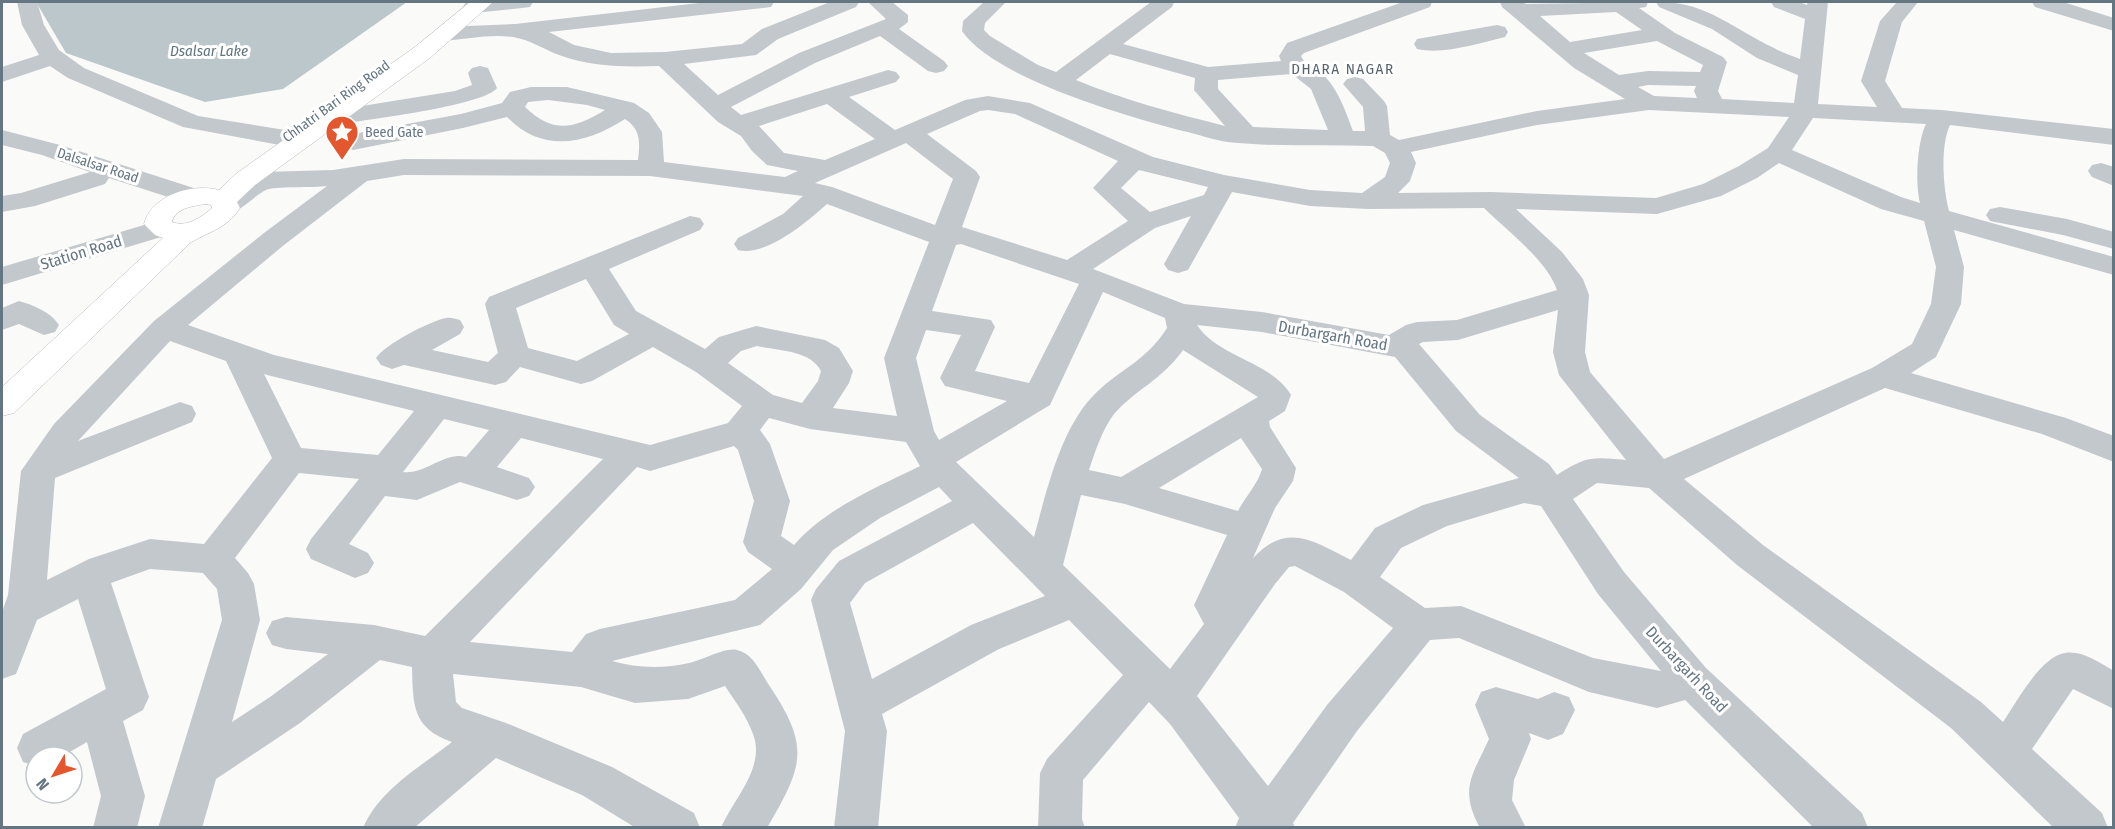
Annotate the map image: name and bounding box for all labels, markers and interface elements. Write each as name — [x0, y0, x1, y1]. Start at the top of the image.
water label: Dsalsar Lake — [170, 42, 248, 60]
street label: Chhatri Bari Ring Road — [279, 57, 393, 146]
district label: DHARA NAGAR — [1291, 60, 1395, 78]
place icon: Beed Gate — [324, 114, 360, 161]
place label: Beed Gate — [365, 124, 424, 141]
street label: Dalsalsar Road — [55, 144, 141, 187]
street label: Station Road — [38, 231, 124, 274]
street label: Durbargarh Road — [1277, 317, 1389, 354]
street label: Durbargarh Road — [1642, 622, 1731, 716]
north arrow — [24, 745, 84, 805]
text: N — [32, 774, 53, 794]

